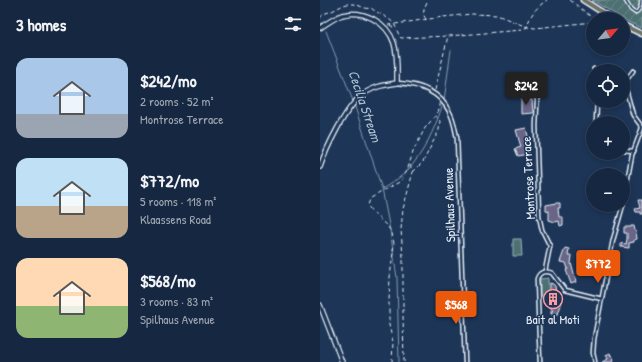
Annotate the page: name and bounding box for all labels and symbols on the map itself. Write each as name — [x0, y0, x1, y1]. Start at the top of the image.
north arrow — [586, 12, 630, 56]
water label: Cecilia Stream — [344, 67, 387, 145]
pin: $242 — [502, 72, 550, 106]
street label: Montrose Terrace — [517, 136, 539, 220]
street label: Spilhaus Avenue — [439, 167, 459, 243]
pin: $772 — [574, 250, 622, 284]
building icon: Bait al Moti — [542, 288, 564, 310]
pin: $568 — [432, 291, 480, 325]
place label: Bait al Moti — [526, 310, 580, 328]

